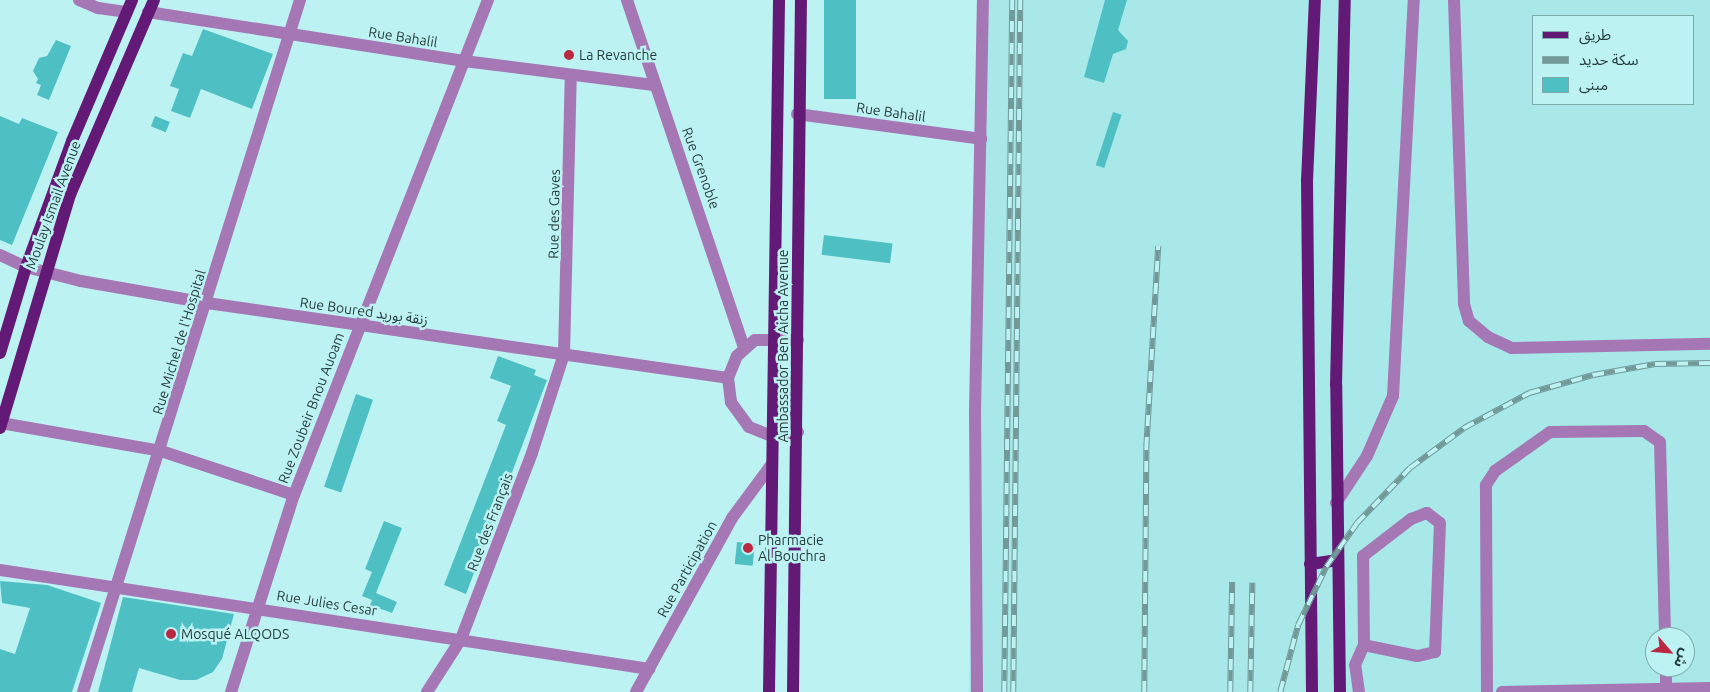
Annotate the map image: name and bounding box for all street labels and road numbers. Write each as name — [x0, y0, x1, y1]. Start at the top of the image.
street label: Rue Bahalil — [367, 23, 439, 51]
street label: Rue Bahalil — [855, 99, 927, 125]
street label: Rue Grenoble — [678, 125, 724, 211]
street label: Moulay Ismail Avenue — [22, 138, 84, 272]
street label: Rue des Gaves — [545, 169, 563, 259]
street label: Ambassador Ben Aicha Avenue — [775, 249, 791, 443]
street label: Rue Michel de l'Hospital — [149, 268, 209, 416]
street label: Rue Boured زنقة بوريد — [299, 294, 429, 328]
street label: Rue Zoubeir Bnou Auoam — [274, 330, 348, 486]
street label: Rue des Français — [464, 471, 516, 573]
street label: Rue Participation — [654, 518, 720, 620]
street label: Rue Julies Cesar — [276, 587, 378, 619]

